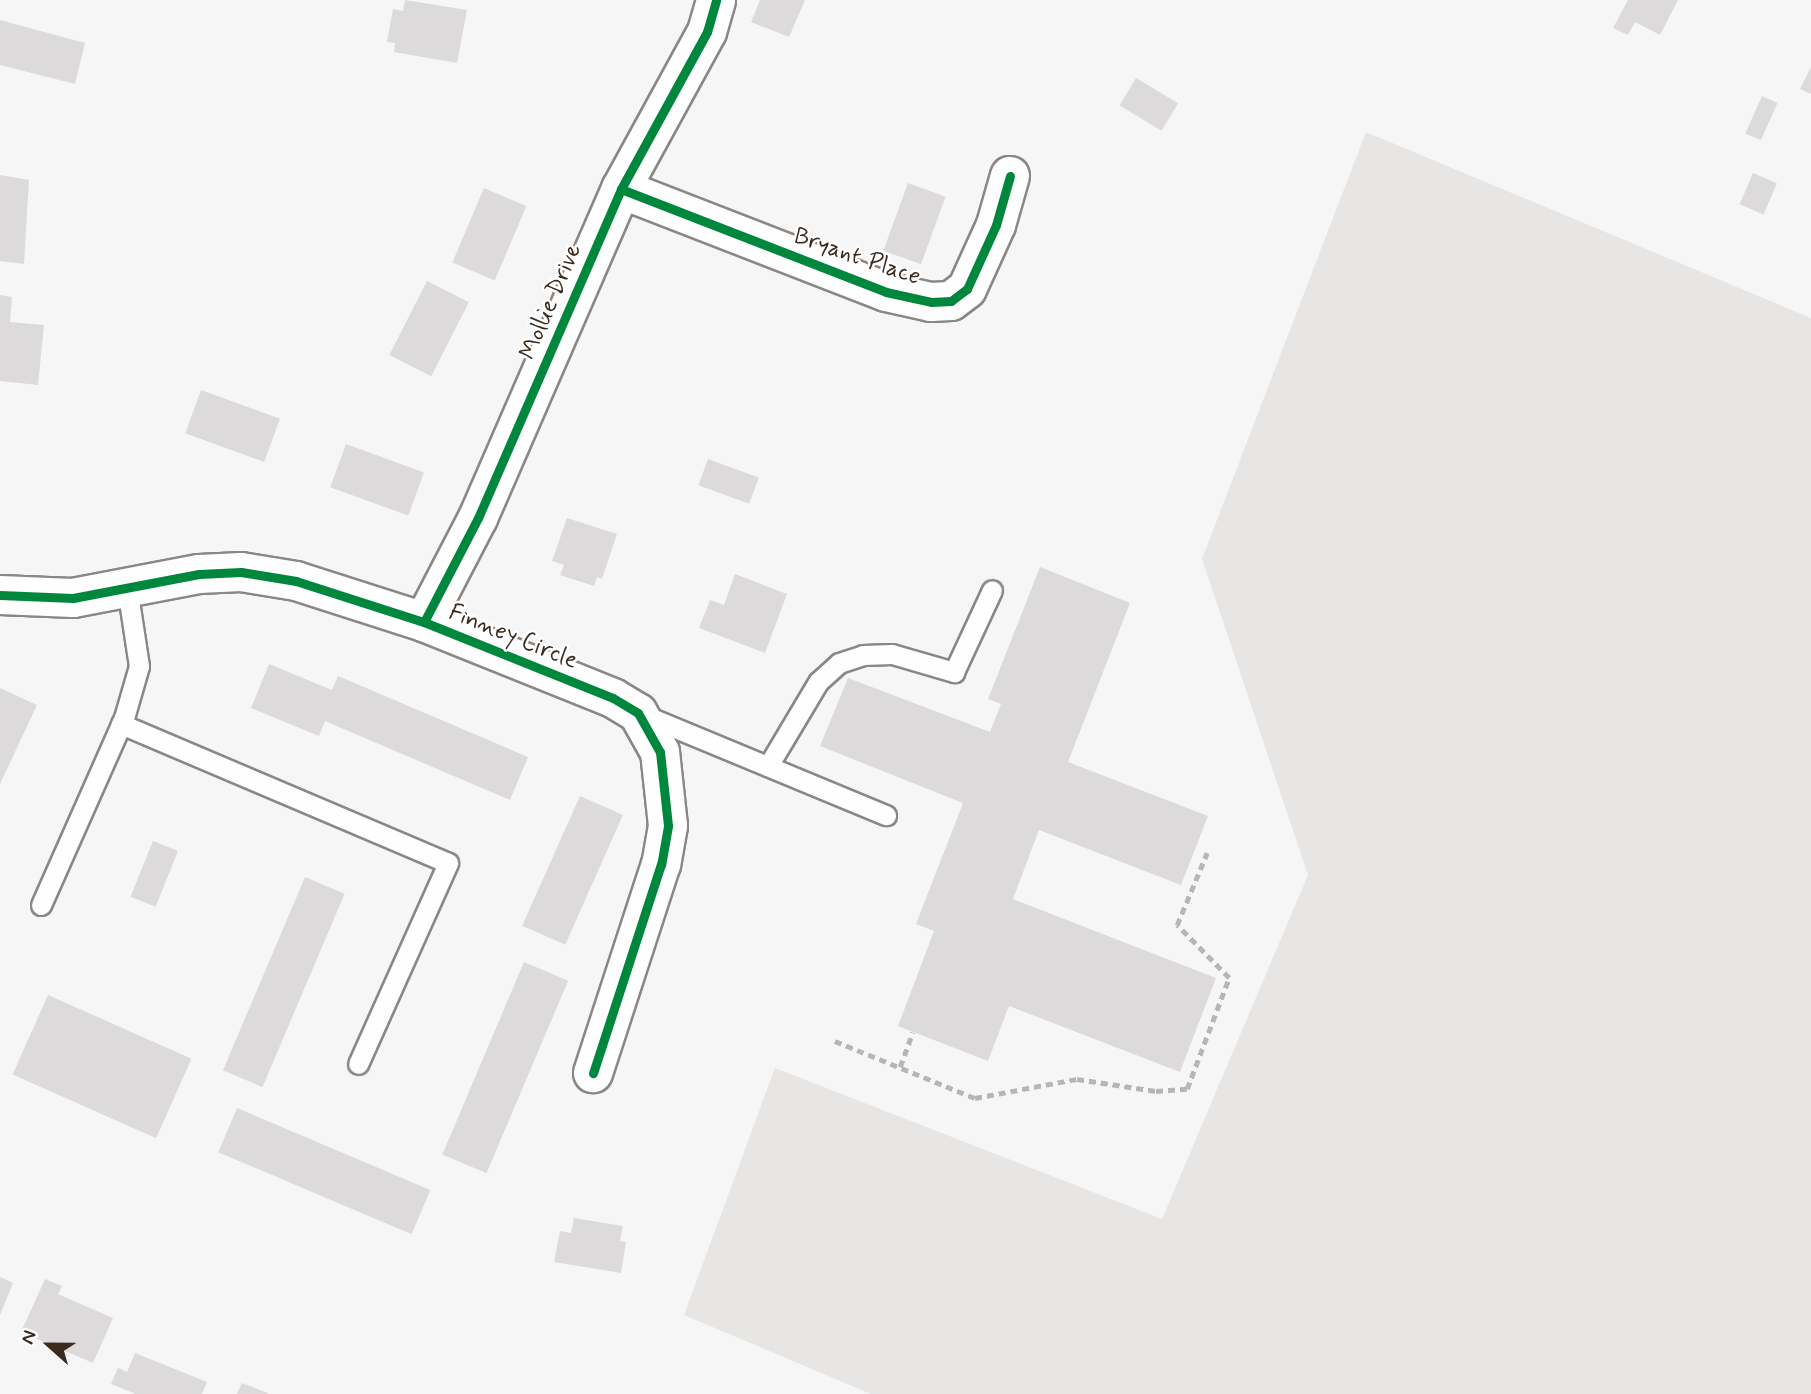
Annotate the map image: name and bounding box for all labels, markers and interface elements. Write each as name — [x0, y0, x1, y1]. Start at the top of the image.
street label: Bryant Place — [791, 222, 923, 292]
street label: Mollie Drive — [514, 240, 588, 364]
street label: Finney Circle — [444, 598, 582, 676]
north arrow — [14, 1310, 84, 1380]
text: N — [15, 1327, 43, 1348]

